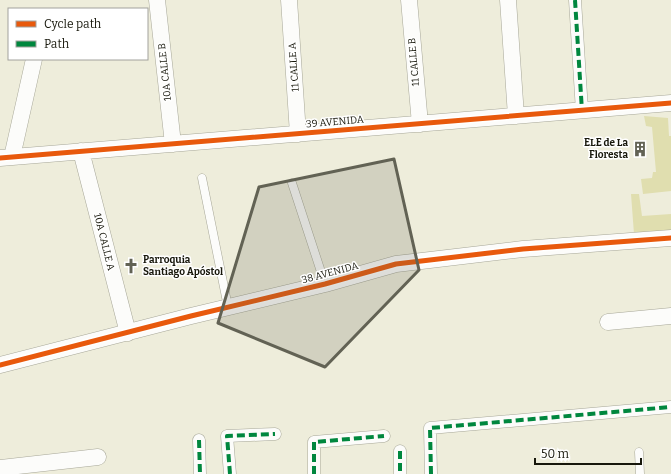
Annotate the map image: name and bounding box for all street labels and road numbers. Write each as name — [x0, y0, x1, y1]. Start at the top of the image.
street label: 11 CALLE B — [406, 37, 422, 87]
street label: 11 CALLE A — [286, 41, 302, 92]
street label: 10A CALLE B — [156, 42, 174, 102]
street label: 39 AVENIDA — [306, 113, 365, 131]
street label: 10A CALLE A — [91, 212, 117, 273]
street label: 38 AVENIDA — [300, 259, 361, 286]

